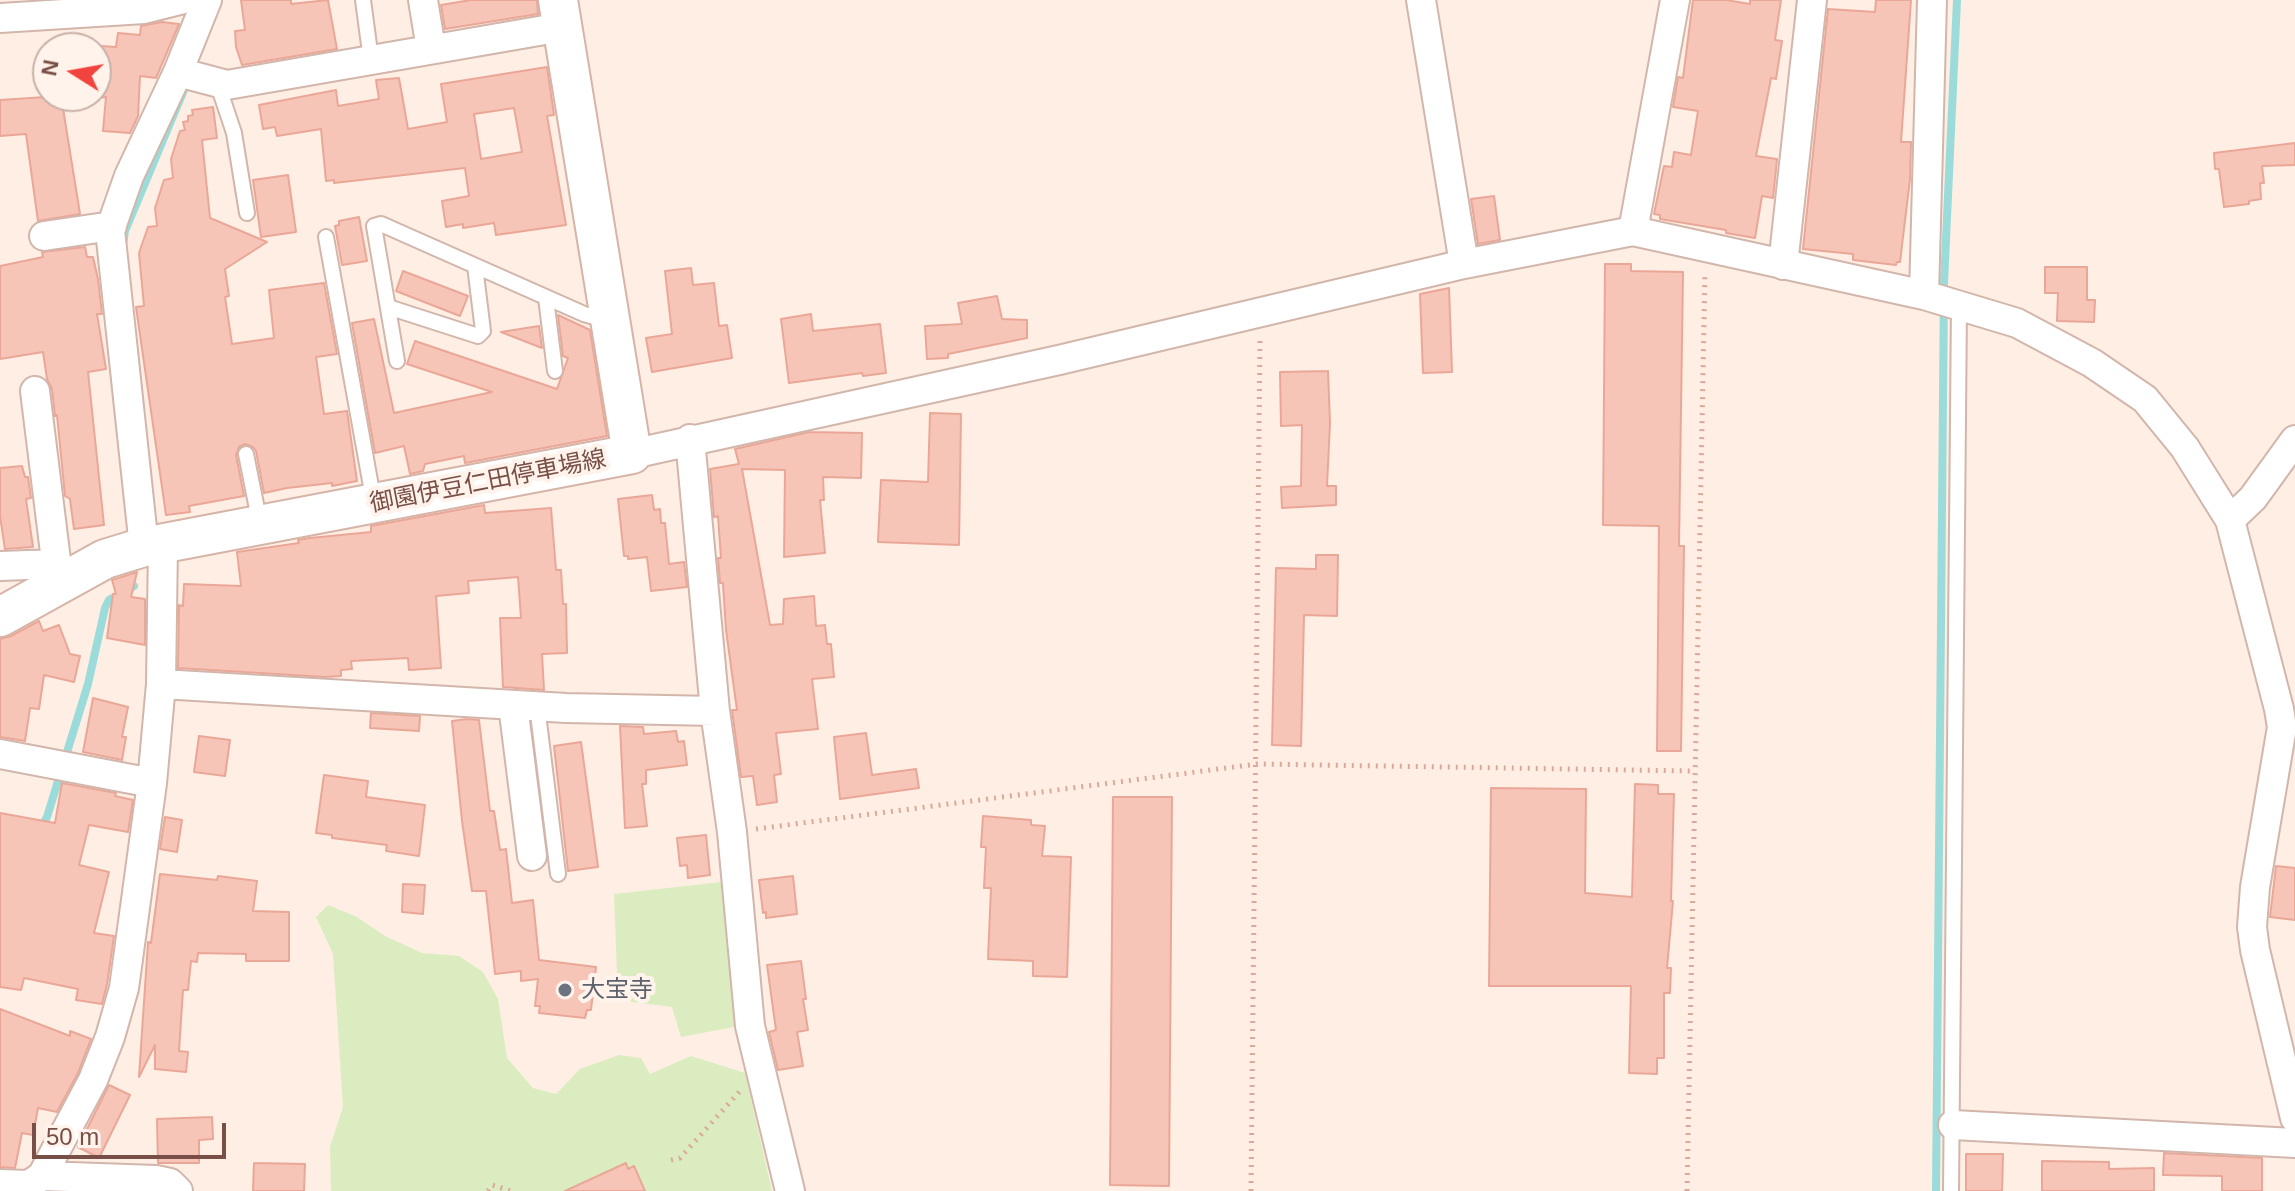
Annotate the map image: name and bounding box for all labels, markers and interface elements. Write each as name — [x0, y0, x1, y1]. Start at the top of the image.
north arrow — [32, 32, 112, 112]
text: N — [36, 58, 64, 78]
street label: 御園伊豆仁田停車場線 — [367, 445, 609, 519]
place label: 大宝寺 — [581, 976, 653, 1004]
marker: 大宝寺 — [556, 981, 574, 999]
scale bar — [36, 1107, 230, 1157]
text: 50 m — [46, 1123, 99, 1150]

